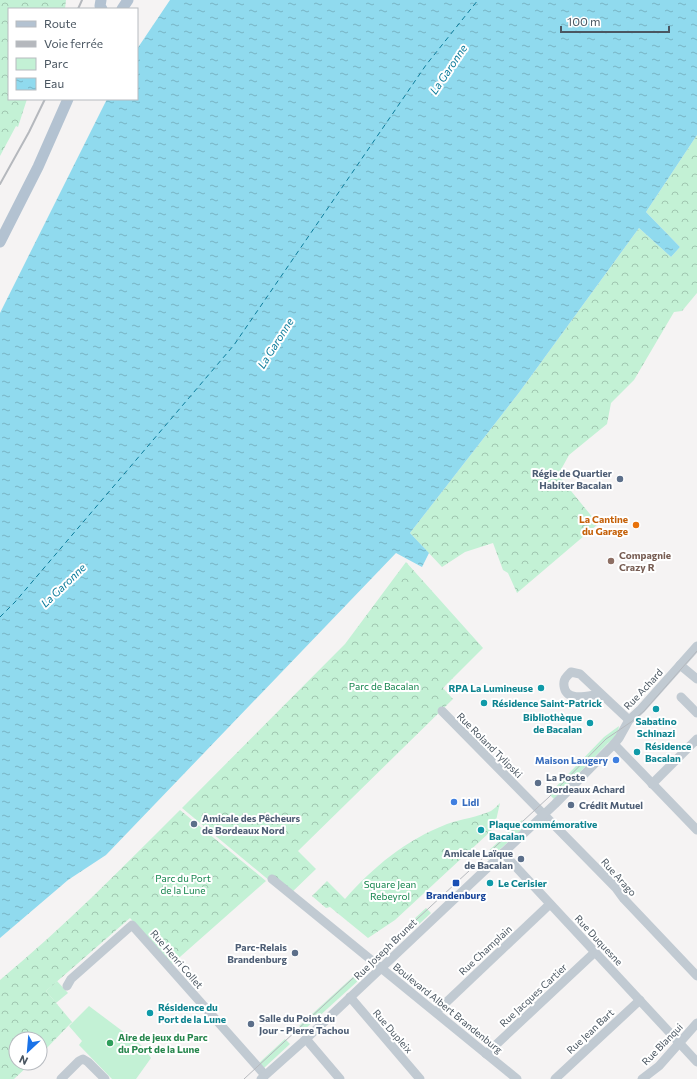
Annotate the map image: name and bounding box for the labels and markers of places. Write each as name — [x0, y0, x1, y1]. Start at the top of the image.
place label: Régie de Quartier Habiter Bacalan — [532, 467, 612, 491]
marker: Régie de Quartier Habiter Bacalan — [615, 474, 625, 484]
place label: La Cantine du Garage — [579, 513, 628, 537]
marker: La Cantine du Garage — [631, 520, 641, 530]
place label: Compagnie Crazy R — [619, 549, 671, 573]
marker: Compagnie Crazy R — [606, 556, 616, 566]
place label: RPA La Lumineuse — [448, 682, 533, 694]
marker: RPA La Lumineuse — [536, 683, 546, 693]
place label: Résidence Saint-Patrick — [492, 697, 602, 709]
marker: Résidence Saint-Patrick — [479, 698, 489, 708]
marker: Sabatino Schinazi — [651, 704, 661, 714]
place label: Bibliothèque de Bacalan — [523, 711, 582, 735]
place label: Sabatino Schinazi — [635, 715, 677, 739]
marker: Bibliothèque de Bacalan — [585, 718, 595, 728]
place label: Résidence Bacalan — [645, 740, 691, 764]
marker: Résidence Bacalan — [632, 747, 642, 757]
place label: Maison Laugery — [535, 754, 609, 766]
marker: Maison Laugery — [611, 755, 621, 765]
place label: La Poste Bordeaux Achard — [546, 771, 625, 795]
marker: La Poste Bordeaux Achard — [533, 778, 543, 788]
place label: Lidl — [462, 796, 479, 808]
marker: Lidl — [449, 797, 459, 807]
place label: Crédit Mutuel — [579, 799, 643, 811]
marker: Crédit Mutuel — [566, 800, 576, 810]
place label: Amicale des Pêcheurs de Bordeaux Nord — [202, 812, 301, 836]
place label: Plaque commémorative Bacalan — [489, 818, 597, 842]
marker: Amicale des Pêcheurs de Bordeaux Nord — [189, 819, 199, 829]
marker: Plaque commémorative Bacalan — [476, 825, 486, 835]
place label: Amicale Laïque de Bacalan — [444, 847, 513, 871]
marker: Amicale Laïque de Bacalan — [516, 854, 526, 864]
place label: Le Cerisier — [498, 877, 547, 889]
marker: Brandenburg — [451, 878, 461, 888]
marker: Le Cerisier — [485, 878, 495, 888]
place label: Brandenburg — [426, 889, 486, 901]
place label: Parc-Relais Brandenburg — [227, 941, 287, 965]
marker: Parc-Relais Brandenburg — [290, 948, 300, 958]
place label: Résidence du Port de la Lune — [158, 1001, 226, 1025]
marker: Résidence du Port de la Lune — [145, 1008, 155, 1018]
place label: Salle du Point du Jour - Pierre Tachou — [259, 1012, 350, 1036]
marker: Salle du Point du Jour - Pierre Tachou — [246, 1019, 256, 1029]
place label: Aire de jeux du Parc du Port de la Lune — [118, 1031, 208, 1055]
marker: Aire de jeux du Parc du Port de la Lune — [105, 1038, 115, 1048]

